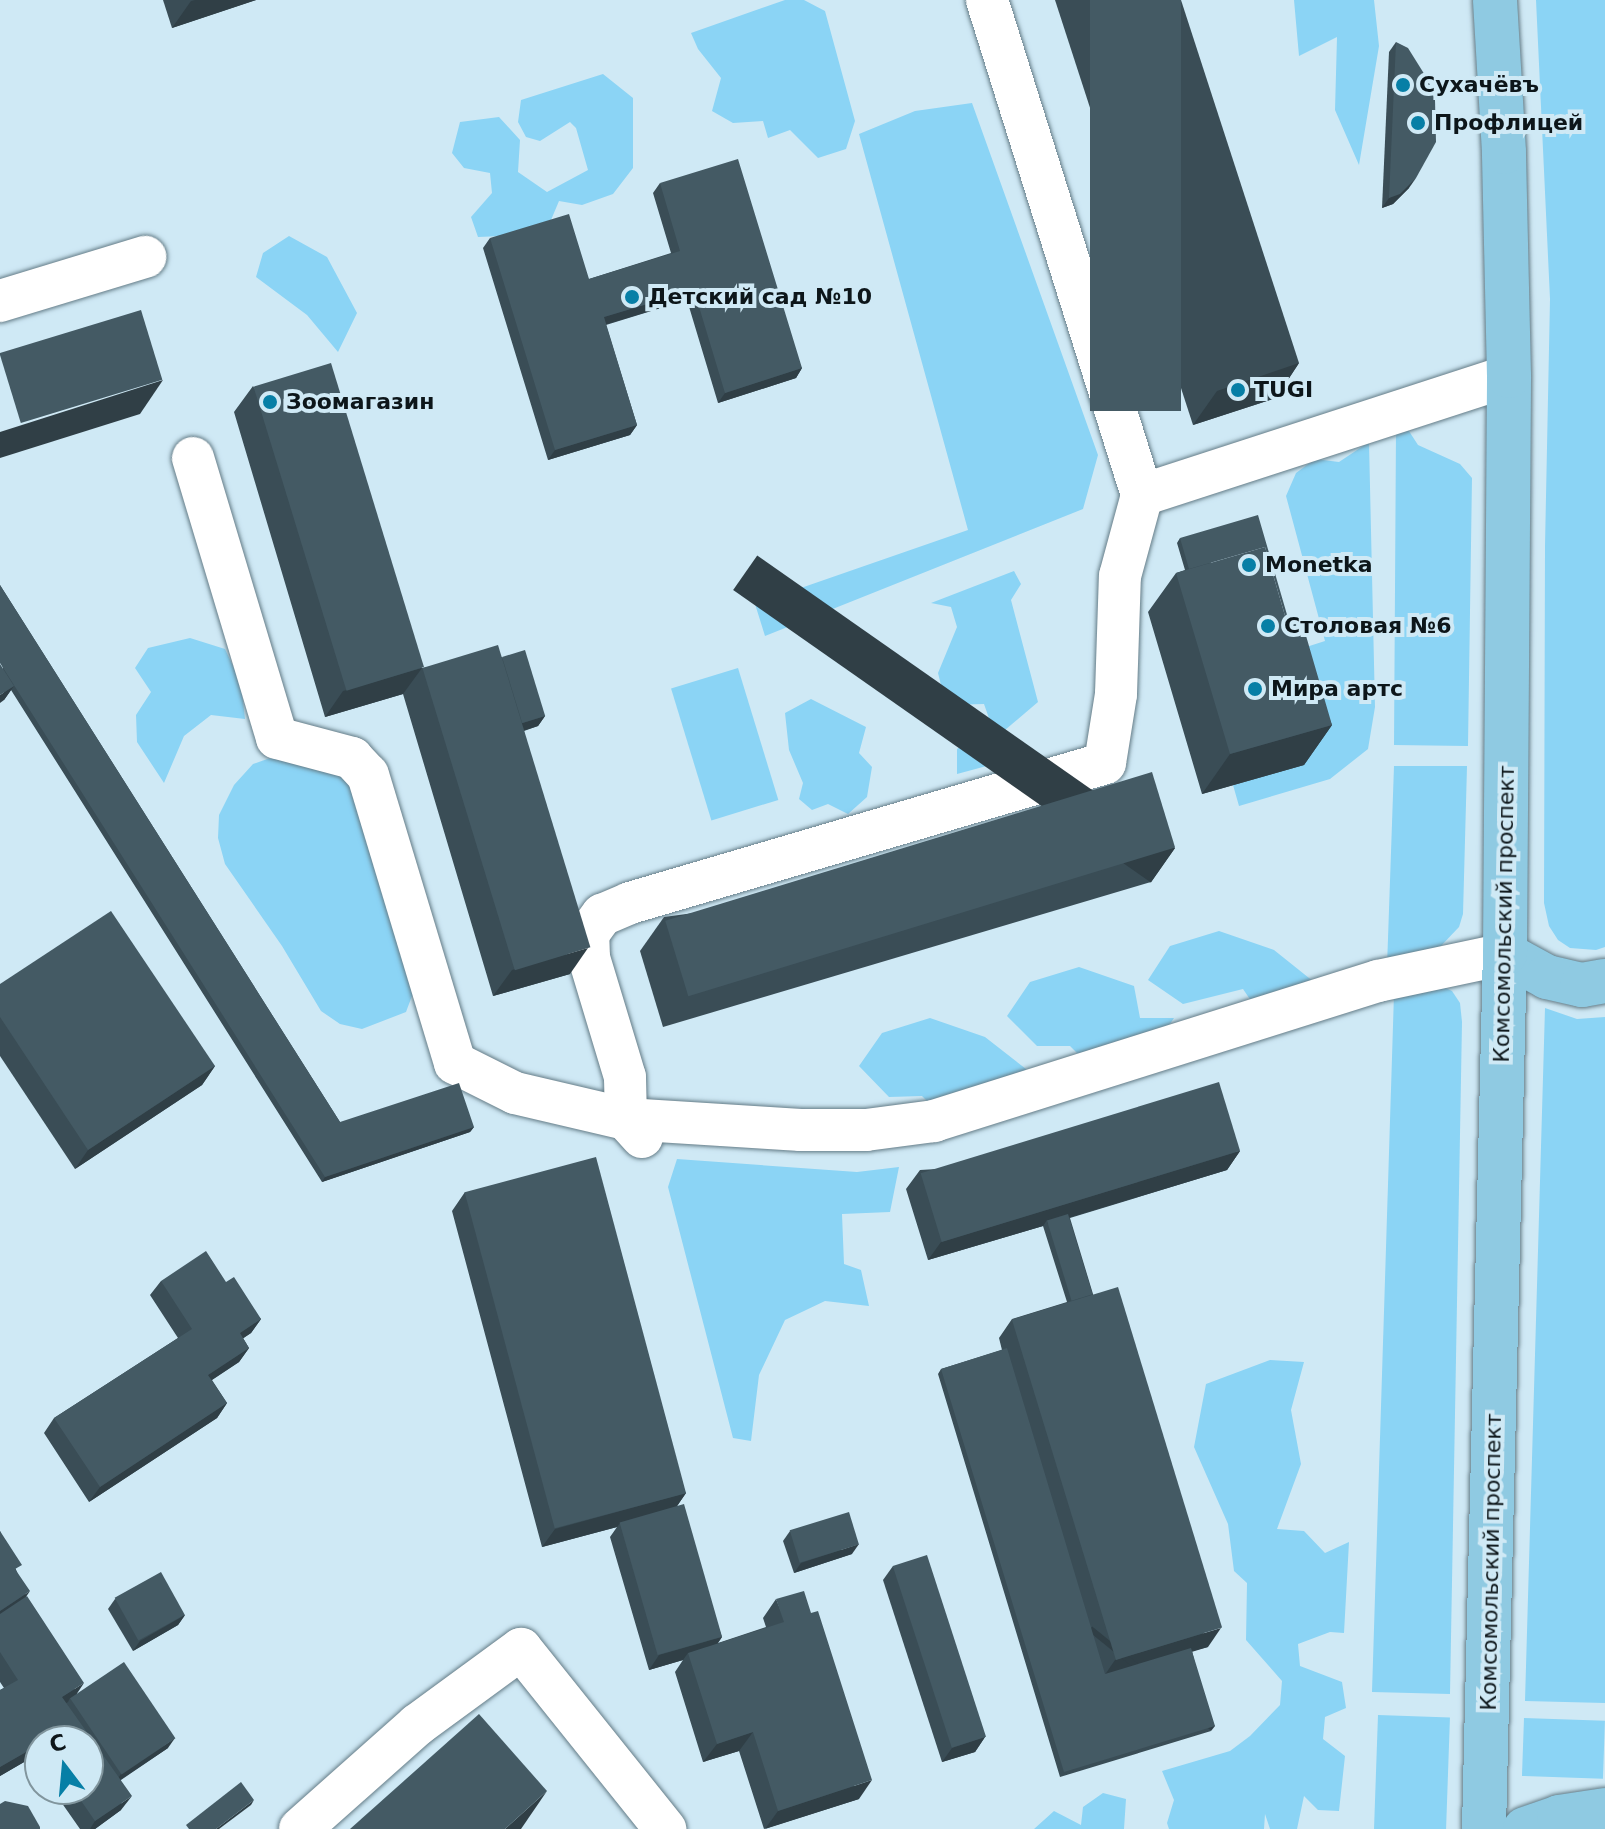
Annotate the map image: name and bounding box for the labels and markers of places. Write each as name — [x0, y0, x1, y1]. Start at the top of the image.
place label: Сухачёвъ — [1419, 72, 1539, 98]
marker: Сухачёвъ — [1394, 76, 1412, 94]
place label: Профлицей — [1434, 110, 1583, 136]
marker: Профлицей — [1409, 114, 1427, 132]
place label: Детский сад №10 — [648, 284, 872, 310]
marker: Детский сад №10 — [623, 288, 641, 306]
place label: TUGI — [1254, 377, 1313, 403]
marker: TUGI — [1229, 381, 1247, 399]
place label: Зоомагазин — [286, 389, 434, 415]
marker: Зоомагазин — [261, 393, 279, 411]
place label: Monetka — [1265, 552, 1373, 578]
marker: Monetka — [1240, 556, 1258, 574]
place label: Столовая №6 — [1284, 613, 1452, 639]
marker: Столовая №6 — [1259, 617, 1277, 635]
place label: Мира артс — [1271, 676, 1403, 702]
marker: Мира артс — [1246, 680, 1264, 698]

